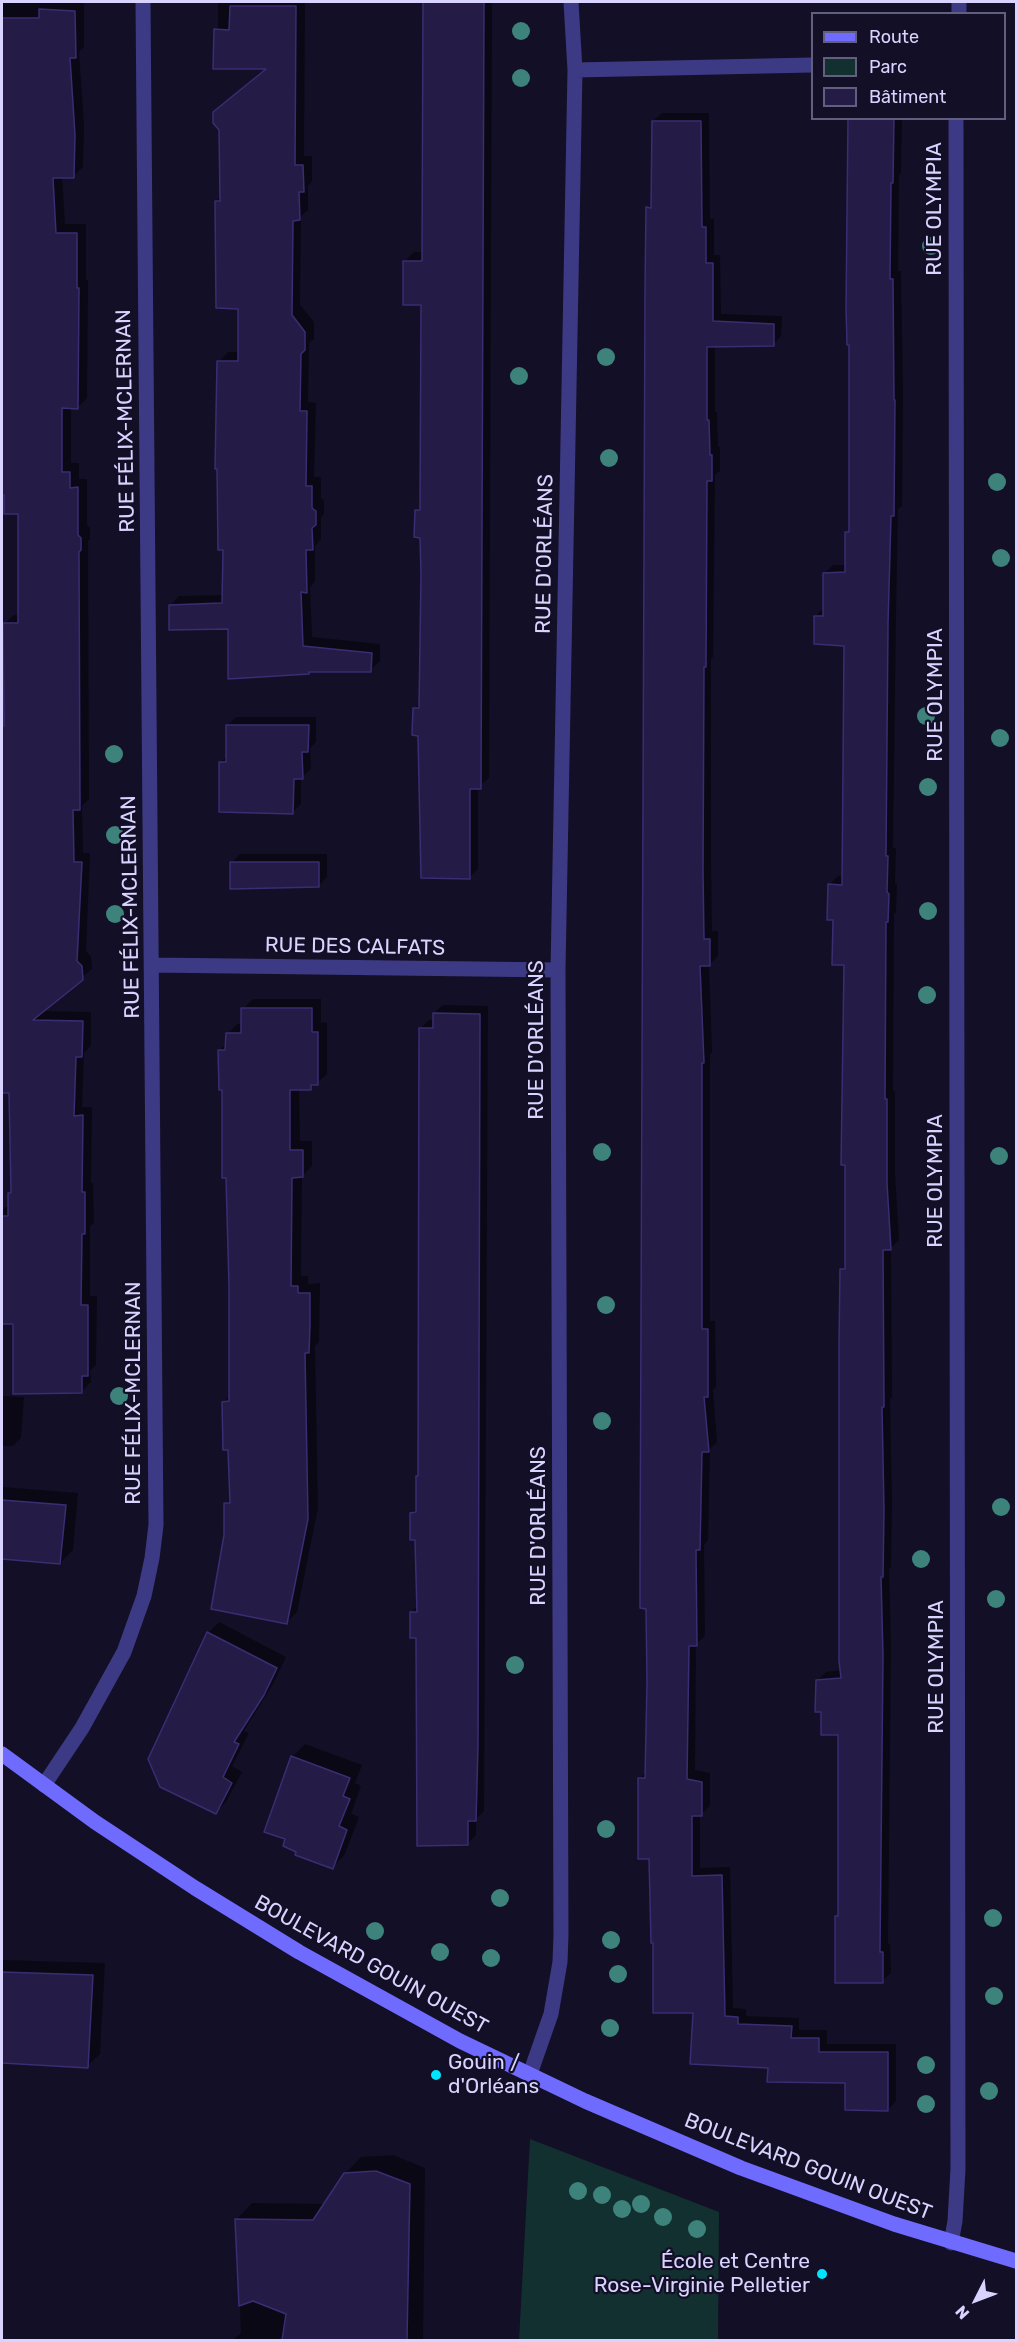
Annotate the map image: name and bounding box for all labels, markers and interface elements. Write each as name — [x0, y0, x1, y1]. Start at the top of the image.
legend — [811, 12, 1006, 120]
text: Route — [869, 26, 919, 48]
text: Parc — [869, 56, 907, 78]
text: Bâtiment — [869, 86, 946, 108]
street label: RUE OLYMPIA — [922, 142, 948, 276]
street label: RUE FÉLIX-MCLERNAN — [111, 309, 141, 533]
street label: RUE D'ORLÉANS — [531, 474, 559, 634]
street label: RUE OLYMPIA — [923, 628, 949, 762]
street label: RUE FÉLIX-MCLERNAN — [116, 795, 146, 1019]
street label: RUE DES CALFATS — [265, 933, 445, 961]
street label: RUE D'ORLÉANS — [524, 960, 550, 1120]
street label: RUE OLYMPIA — [923, 1114, 949, 1248]
street label: RUE FÉLIX-MCLERNAN — [121, 1281, 147, 1505]
street label: RUE D'ORLÉANS — [526, 1446, 552, 1606]
street label: RUE OLYMPIA — [924, 1600, 950, 1734]
street label: BOULEVARD GOUIN OUEST — [250, 1890, 492, 2040]
place label: Gouin / d'Orléans — [448, 2050, 539, 2100]
marker: Gouin / d'Orléans — [429, 2068, 443, 2082]
street label: BOULEVARD GOUIN OUEST — [681, 2108, 935, 2226]
place label: École et Centre Rose-Virginie Pelletier — [594, 2249, 810, 2299]
marker: École et Centre Rose-Virginie Pelletier — [815, 2267, 829, 2281]
north arrow — [946, 2270, 1006, 2330]
text: N — [951, 2302, 973, 2323]

